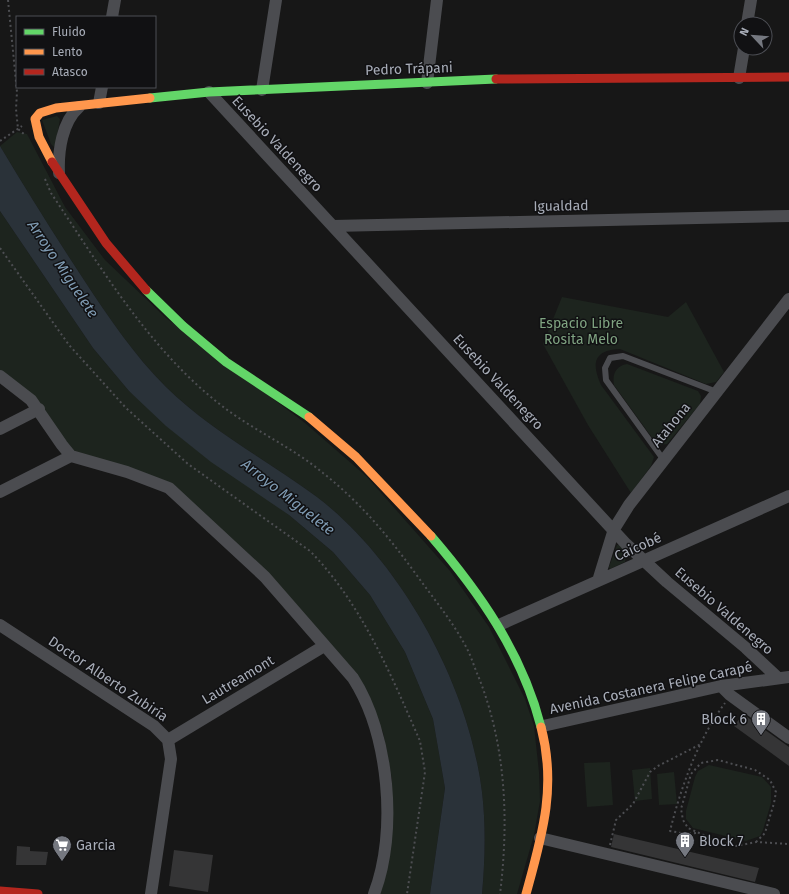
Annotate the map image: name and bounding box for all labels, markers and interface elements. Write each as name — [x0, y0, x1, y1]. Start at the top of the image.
legend — [16, 16, 156, 88]
north arrow — [733, 16, 773, 56]
text: Fluido — [52, 25, 86, 39]
text: N — [737, 26, 752, 38]
text: Lento — [52, 45, 82, 59]
street label: Pedro Trápani — [365, 59, 453, 79]
text: Atasco — [52, 65, 88, 79]
street label: Eusebio Valdenegro — [228, 93, 326, 195]
street label: Igualdad — [533, 197, 589, 215]
water label: Arroyo Miguelete — [23, 216, 102, 321]
park label: Espacio Libre Rosita Melo — [539, 315, 623, 348]
street label: Eusebio Valdenegro — [449, 331, 547, 433]
street label: Atahona — [648, 399, 694, 451]
water label: Arroyo Miguelete — [237, 454, 338, 539]
street label: Caicobé — [612, 529, 664, 565]
street label: Eusebio Valdenegro — [671, 564, 777, 658]
street label: Doctor Alberto Zubiría — [45, 633, 171, 725]
street label: Lautreamont — [199, 651, 278, 708]
street label: Avenida Costanera Felipe Carapé — [548, 658, 754, 718]
building icon: Block 6 — [750, 708, 772, 736]
place label: Block 6 — [701, 711, 747, 728]
building icon: Block 7 — [674, 830, 696, 858]
place label: Block 7 — [699, 833, 744, 850]
supermarket icon: Garcia — [51, 834, 73, 862]
place label: Garcia — [76, 837, 116, 854]

